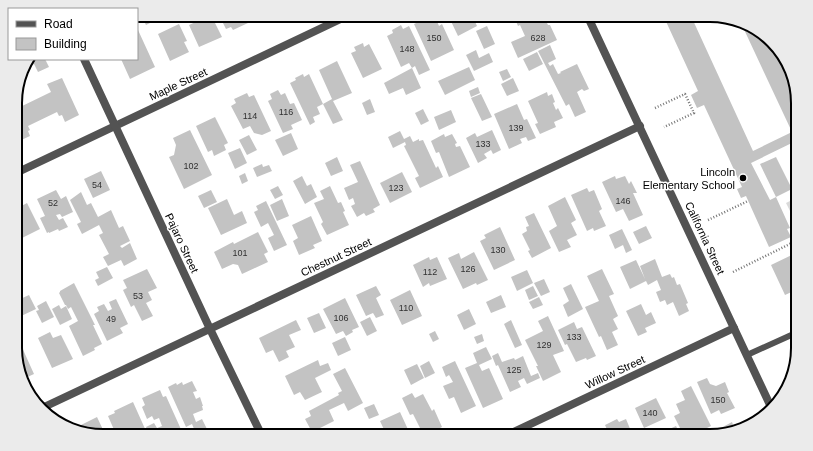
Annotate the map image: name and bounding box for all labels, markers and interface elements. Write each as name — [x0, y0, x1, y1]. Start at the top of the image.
legend — [8, 8, 138, 60]
text: Road — [44, 17, 73, 31]
house number: 150 — [426, 33, 442, 43]
house number: 628 — [530, 33, 546, 43]
text: Building — [44, 37, 87, 51]
house number: 148 — [399, 44, 415, 54]
street label: Maple Street — [147, 65, 209, 103]
house number: 116 — [279, 107, 293, 117]
house number: 114 — [243, 111, 257, 121]
house number: 139 — [508, 123, 524, 133]
house number: 133 — [475, 139, 491, 149]
house number: 102 — [183, 161, 199, 171]
place label: Lincoln Elementary School — [643, 166, 735, 191]
marker: Lincoln Elementary School — [738, 173, 748, 183]
house number: 54 — [92, 180, 102, 190]
house number: 123 — [388, 183, 404, 193]
house number: 146 — [615, 196, 631, 206]
house number: 52 — [48, 198, 58, 208]
street label: California Street — [683, 200, 727, 276]
street label: Pajaro Street — [163, 211, 201, 275]
street label: Chestnut Street — [299, 235, 373, 279]
house number: 130 — [490, 245, 506, 255]
house number: 101 — [232, 248, 248, 258]
house number: 126 — [460, 264, 476, 274]
house number: 112 — [423, 267, 437, 277]
house number: 53 — [133, 291, 143, 301]
house number: 110 — [399, 303, 413, 313]
house number: 106 — [333, 313, 349, 323]
house number: 49 — [106, 314, 116, 324]
house number: 133 — [566, 332, 582, 342]
house number: 129 — [536, 340, 552, 350]
street label: Willow Street — [583, 353, 647, 391]
house number: 125 — [506, 365, 522, 375]
house number: 150 — [710, 395, 726, 405]
house number: 140 — [642, 408, 658, 418]

